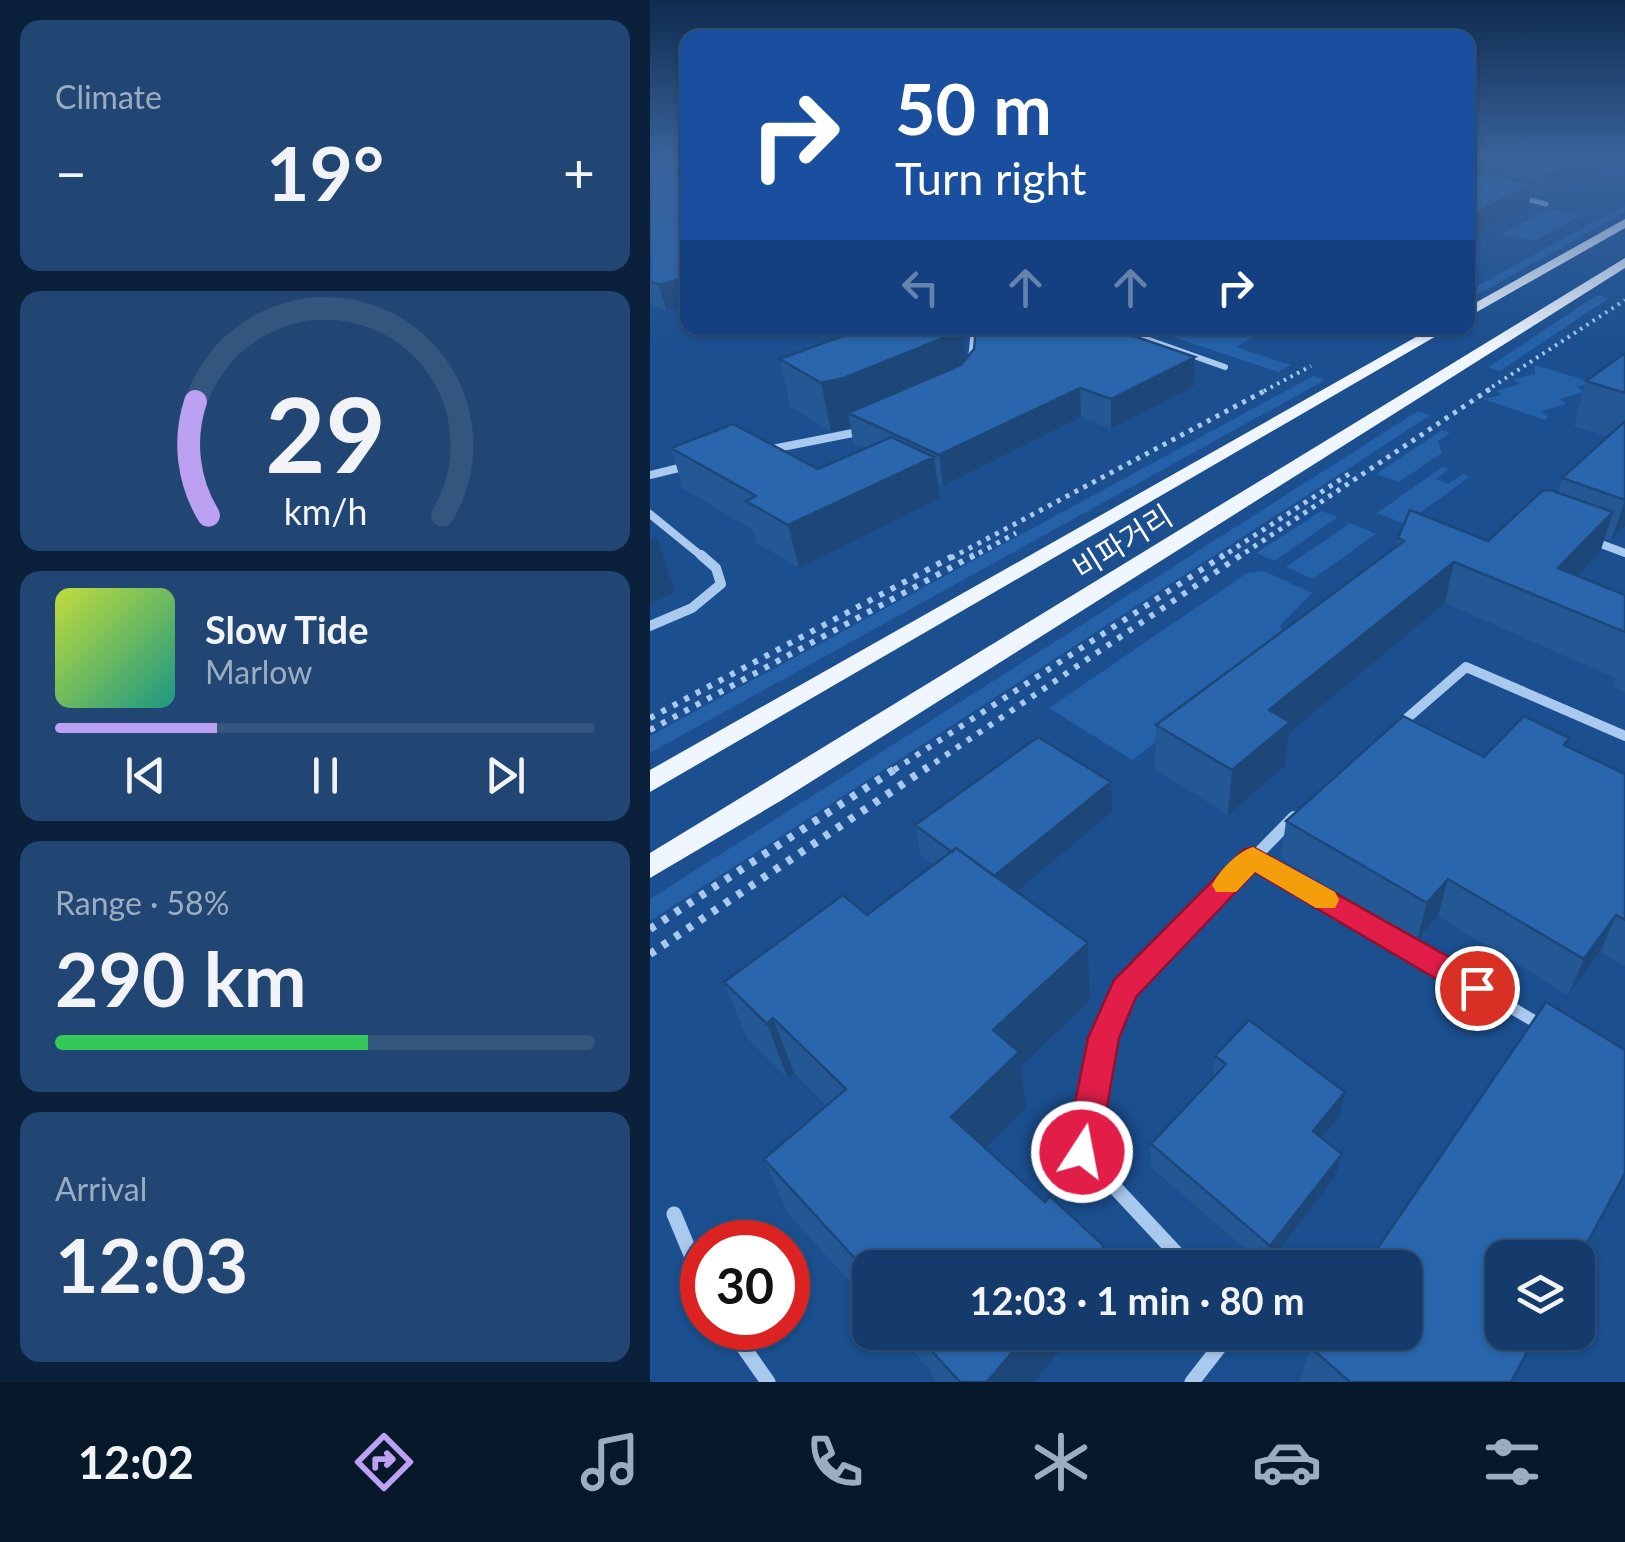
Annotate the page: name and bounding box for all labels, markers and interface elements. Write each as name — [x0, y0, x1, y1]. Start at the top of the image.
text: 50 m — [895, 66, 1052, 150]
icon: right — [730, 70, 860, 200]
text: Climate — [55, 77, 162, 116]
text: 19° — [266, 127, 384, 217]
text: − — [55, 139, 87, 205]
text: + — [563, 139, 595, 205]
text: Turn right — [895, 151, 1086, 205]
icon: left — [893, 260, 948, 315]
icon: ahead — [998, 260, 1053, 315]
icon: ahead — [1103, 260, 1158, 315]
icon: right — [1208, 260, 1263, 315]
text: 29 — [265, 370, 385, 495]
text: km/h — [283, 490, 367, 533]
street label: 비파거리 — [1066, 496, 1178, 586]
text: Slow Tide — [205, 606, 368, 652]
text: Marlow — [205, 652, 312, 691]
icon: previous — [118, 748, 173, 803]
icon: pause — [298, 748, 353, 803]
icon: next — [478, 748, 533, 803]
text: Range · 58% — [55, 883, 229, 922]
text: 290 km — [55, 933, 307, 1023]
pin — [1435, 946, 1520, 1031]
icon: arrive — [1450, 961, 1505, 1016]
position arrow — [1030, 1100, 1134, 1204]
text: Arrival — [55, 1169, 147, 1208]
text: 12:03 — [55, 1219, 248, 1309]
speed limit sign: 30 — [680, 1220, 810, 1350]
map controls — [1485, 1240, 1595, 1350]
button: layers — [1485, 1240, 1595, 1350]
text: 12:03 · 1 min · 80 m — [969, 1277, 1305, 1323]
icon: directions — [349, 1427, 419, 1497]
icon: music — [575, 1427, 645, 1497]
icon: phone — [800, 1427, 870, 1497]
icon: climate — [1026, 1427, 1096, 1497]
icon: car — [1252, 1427, 1322, 1497]
icon: filters — [1477, 1427, 1547, 1497]
text: 12:02 — [78, 1435, 194, 1489]

